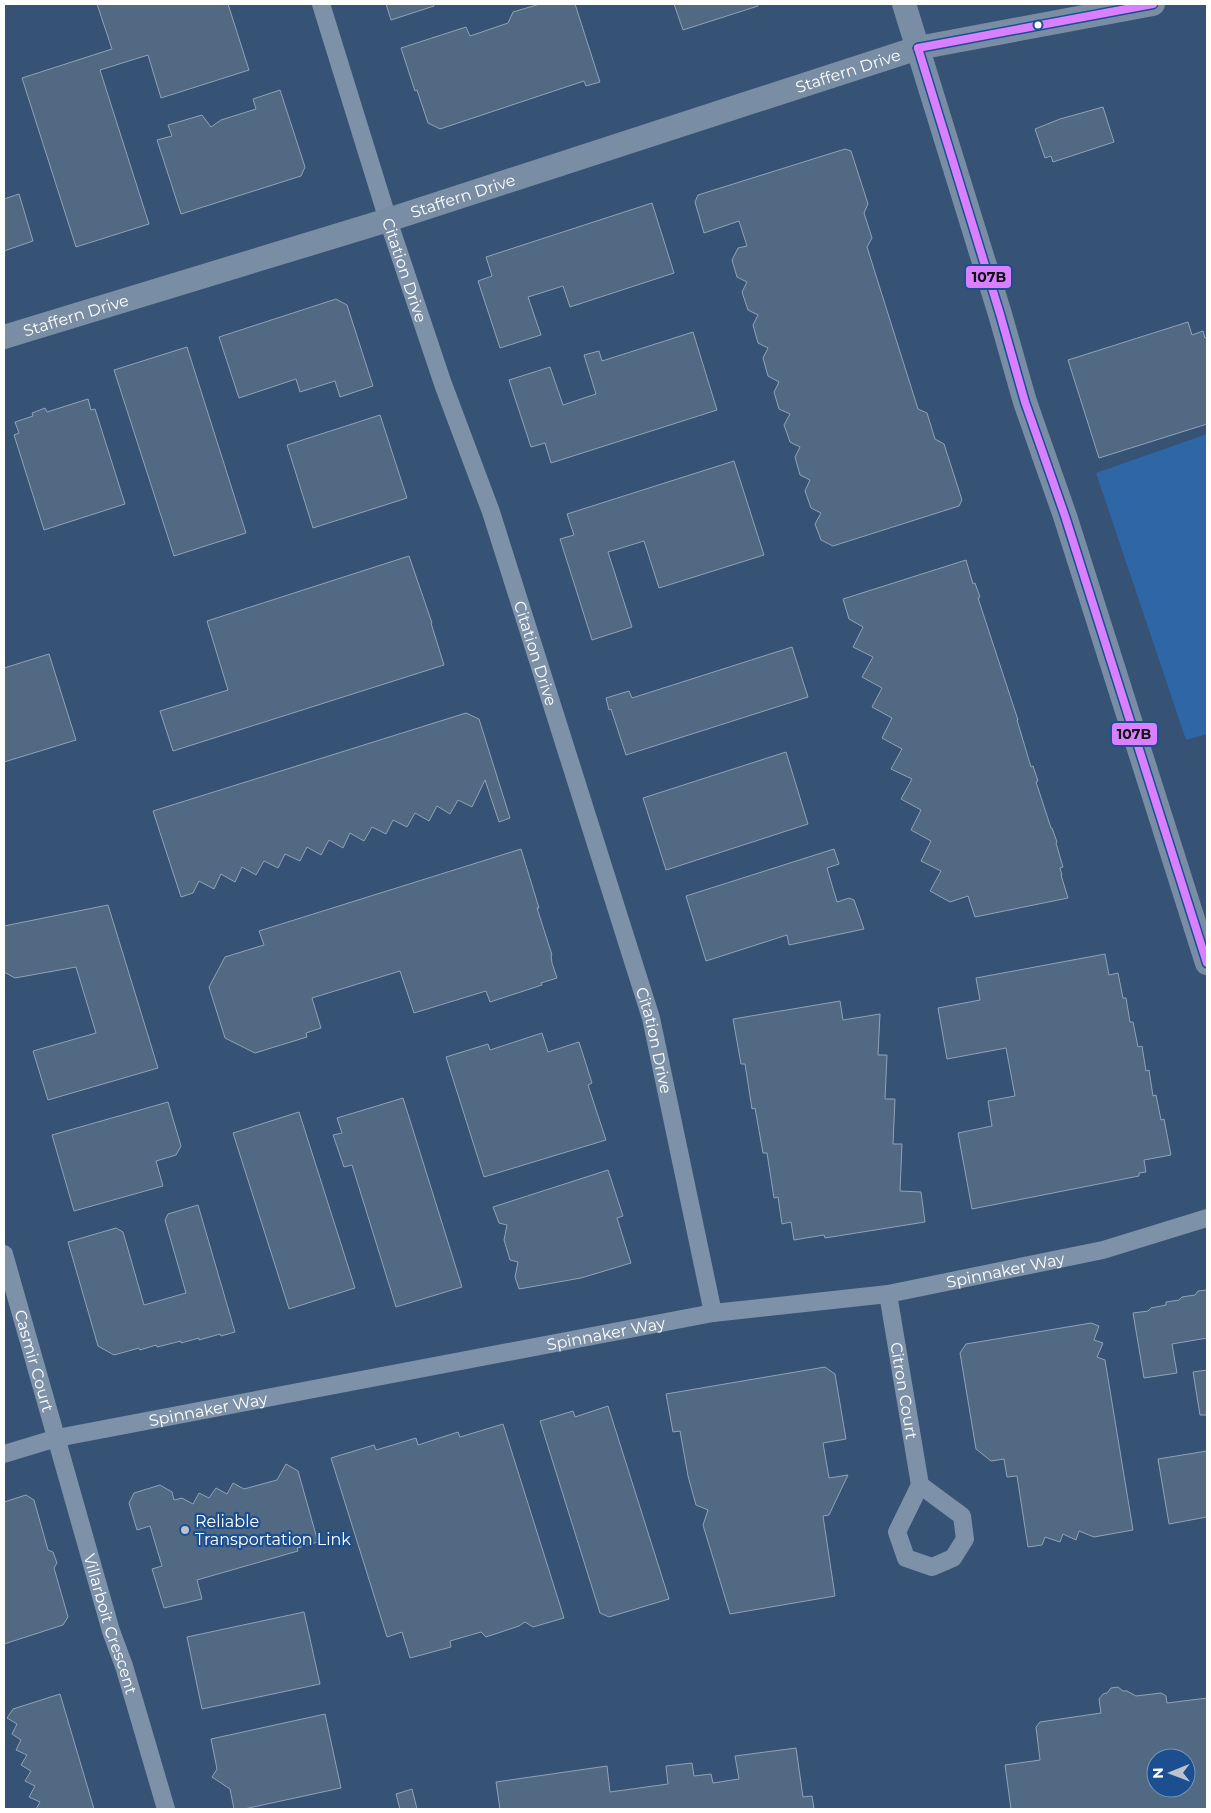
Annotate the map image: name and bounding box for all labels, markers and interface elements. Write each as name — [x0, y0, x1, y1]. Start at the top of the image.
unlabelled marker — [1033, 20, 1043, 30]
street label: Staffern Drive — [793, 45, 903, 97]
street label: Staffern Drive — [408, 170, 518, 222]
street label: Citation Drive — [378, 215, 431, 325]
line badge: 107B — [965, 265, 1012, 289]
text: 107B — [972, 268, 1006, 286]
street label: Staffern Drive — [21, 290, 131, 340]
street label: Citation Drive — [510, 598, 561, 708]
line badge: 107B — [1111, 722, 1158, 746]
text: 107B — [1117, 725, 1151, 743]
street label: Citation Drive — [632, 985, 676, 1095]
street label: Spinnaker Way — [944, 1249, 1067, 1291]
street label: Casmir Court — [11, 1308, 58, 1415]
street label: Spinnaker Way — [545, 1313, 667, 1354]
street label: Citron Court — [887, 1341, 922, 1441]
street label: Spinnaker Way — [147, 1389, 269, 1430]
place label: Reliable Transportation Link — [195, 1512, 351, 1549]
marker: Reliable Transportation Link — [179, 1524, 191, 1536]
street label: Villarboit Crescent — [80, 1551, 141, 1697]
north arrow — [1146, 1748, 1196, 1798]
text: N — [1149, 1767, 1167, 1779]

